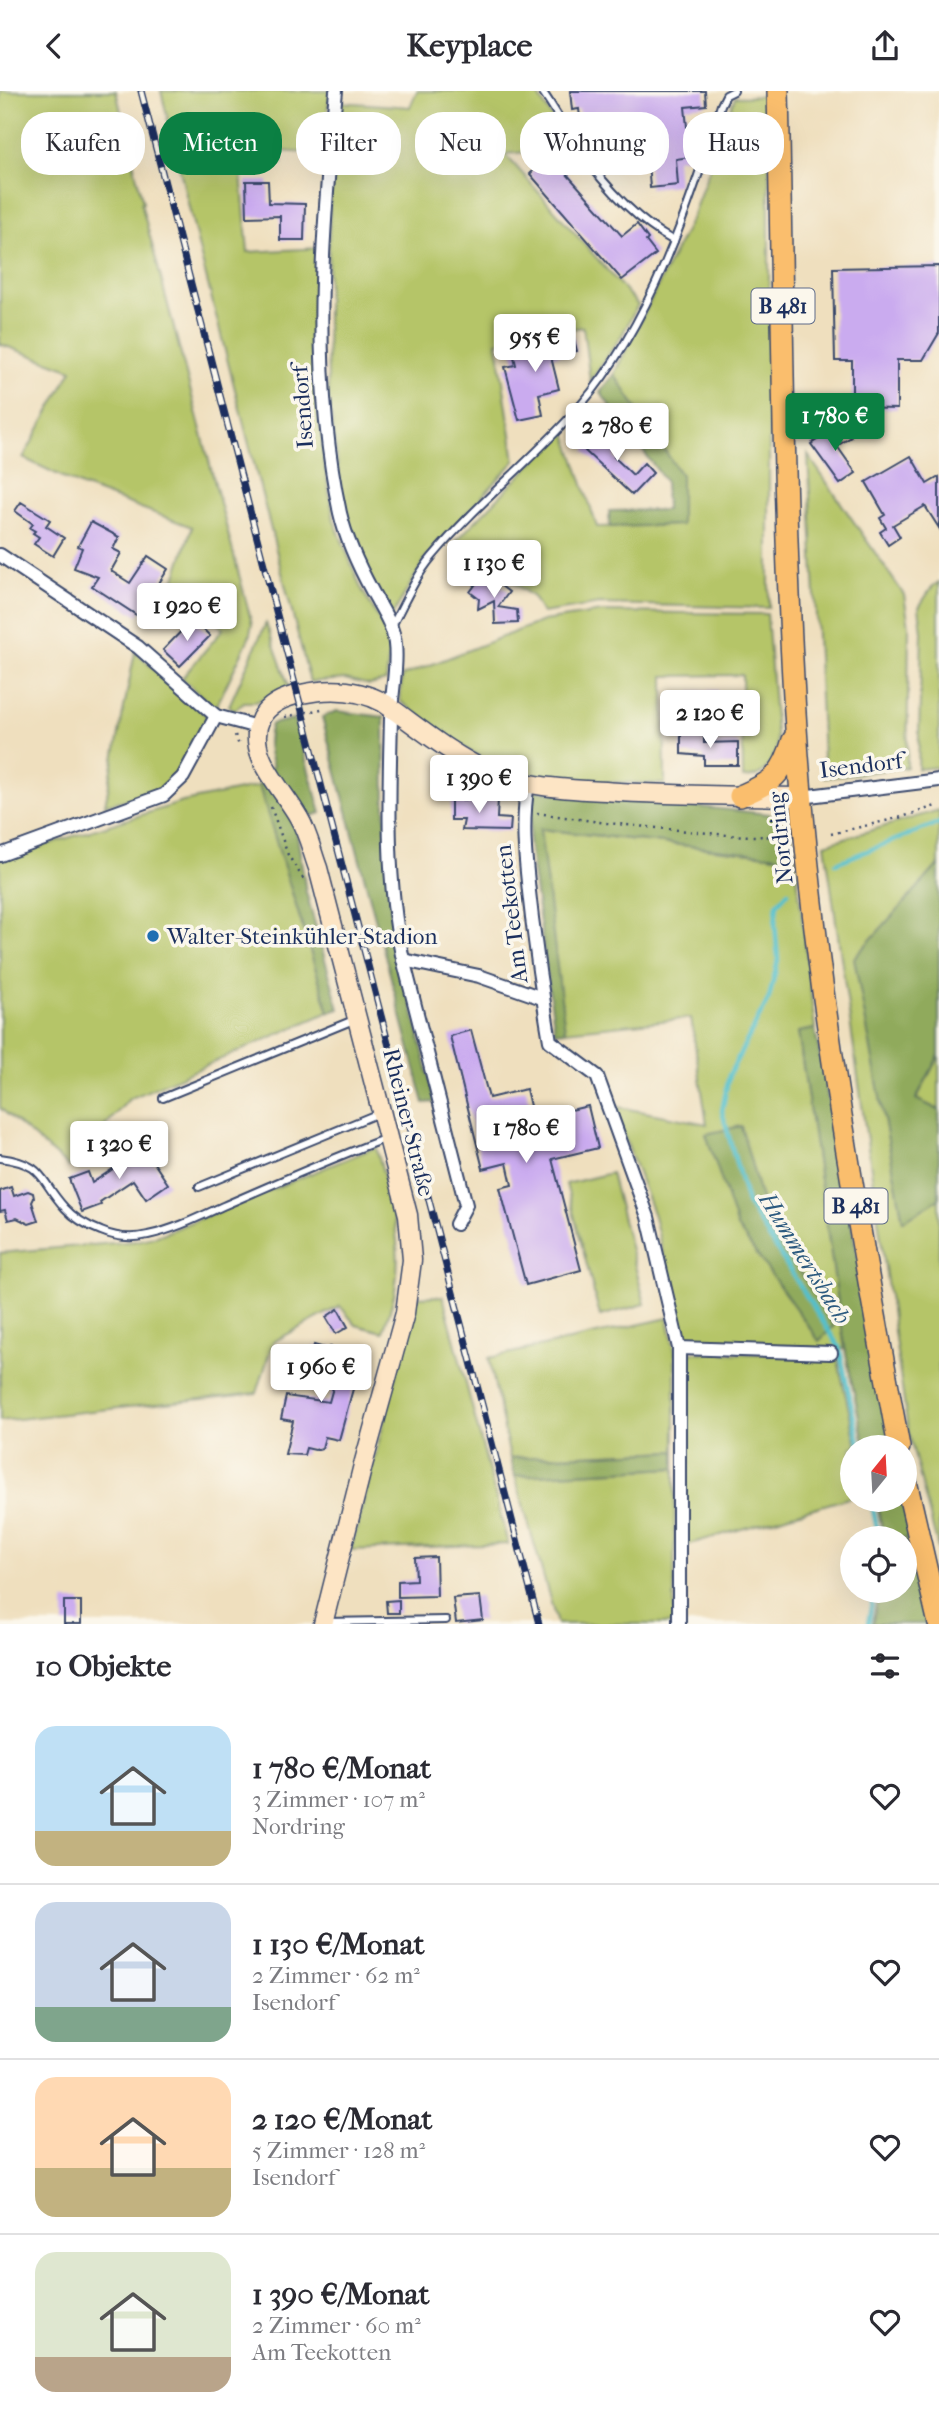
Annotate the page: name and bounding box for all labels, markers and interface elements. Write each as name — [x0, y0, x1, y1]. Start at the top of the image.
icon: back — [35, 27, 73, 65]
text: Keyplace — [407, 27, 532, 64]
icon: share — [866, 27, 904, 65]
chip: Kaufen — [21, 112, 145, 175]
chip: Mieten — [159, 112, 282, 175]
chip: Filter — [296, 112, 401, 175]
chip: Neu — [415, 112, 506, 175]
chip: Wohnung — [520, 112, 669, 175]
chip: Haus — [683, 112, 784, 175]
road number: B 481 — [752, 289, 814, 323]
pin: 955 € — [486, 315, 584, 374]
text: 955 € — [510, 323, 560, 350]
street label: Isendorf — [286, 360, 319, 450]
pin: 1 780 € — [770, 393, 900, 453]
text: 1 780 € — [801, 402, 869, 429]
pin: 2 780 € — [552, 403, 682, 463]
text: 2 780 € — [582, 412, 652, 439]
pin: 1 130 € — [429, 540, 559, 600]
text: 1 130 € — [463, 549, 525, 576]
pin: 1 920 € — [122, 583, 252, 643]
text: 1 920 € — [153, 592, 221, 619]
pin: 2 120 € — [645, 691, 775, 750]
text: 2 120 € — [676, 699, 744, 726]
street label: Isendorf — [818, 746, 909, 784]
pin: 1 390 € — [414, 755, 544, 815]
text: 1 390 € — [446, 764, 512, 791]
street label: Nordring — [762, 790, 799, 885]
street label: Am Teekotten — [490, 842, 534, 986]
place label: Walter-Steinkühler-Stadion — [166, 923, 438, 950]
marker: Walter-Steinkühler-Stadion — [145, 928, 161, 944]
street label: Rheiner Straße — [377, 1045, 440, 1199]
pin: 1 780 € — [461, 1105, 591, 1165]
text: 1 780 € — [492, 1114, 560, 1141]
pin: 1 320 € — [54, 1121, 184, 1181]
text: 1 320 € — [86, 1130, 152, 1157]
water label: Hummertsbach — [753, 1186, 857, 1329]
road number: B 481 — [824, 1189, 888, 1223]
pin: 1 960 € — [256, 1345, 386, 1404]
text: 1 960 € — [287, 1353, 355, 1380]
north arrow — [840, 1435, 917, 1512]
map controls — [840, 1435, 917, 1603]
button: locate — [840, 1526, 917, 1603]
icon: filters — [866, 1647, 904, 1685]
text: 10 Objekte — [35, 1649, 171, 1684]
text: 1 780 €/Monat — [252, 1751, 431, 1786]
icon: home — [91, 1754, 175, 1838]
icon: heart — [866, 1777, 904, 1815]
text: 3 Zimmer · 107 m² — [252, 1786, 425, 1813]
text: Nordring — [252, 1813, 345, 1840]
text: 1 130 €/Monat — [252, 1927, 424, 1962]
icon: home — [91, 1930, 175, 2014]
icon: heart — [866, 1953, 904, 1991]
text: 2 Zimmer · 62 m² — [252, 1962, 420, 1989]
text: Isendorf — [252, 1989, 336, 2016]
text: 2 120 €/Monat — [252, 2102, 432, 2137]
icon: home — [91, 2105, 175, 2189]
icon: heart — [866, 2128, 904, 2166]
text: 5 Zimmer · 128 m² — [252, 2137, 425, 2164]
text: Isendorf — [252, 2164, 336, 2191]
text: 1 390 €/Monat — [252, 2277, 429, 2312]
icon: home — [91, 2280, 175, 2364]
icon: heart — [866, 2303, 904, 2341]
text: 2 Zimmer · 60 m² — [252, 2312, 421, 2339]
text: Am Teekotten — [252, 2339, 391, 2366]

